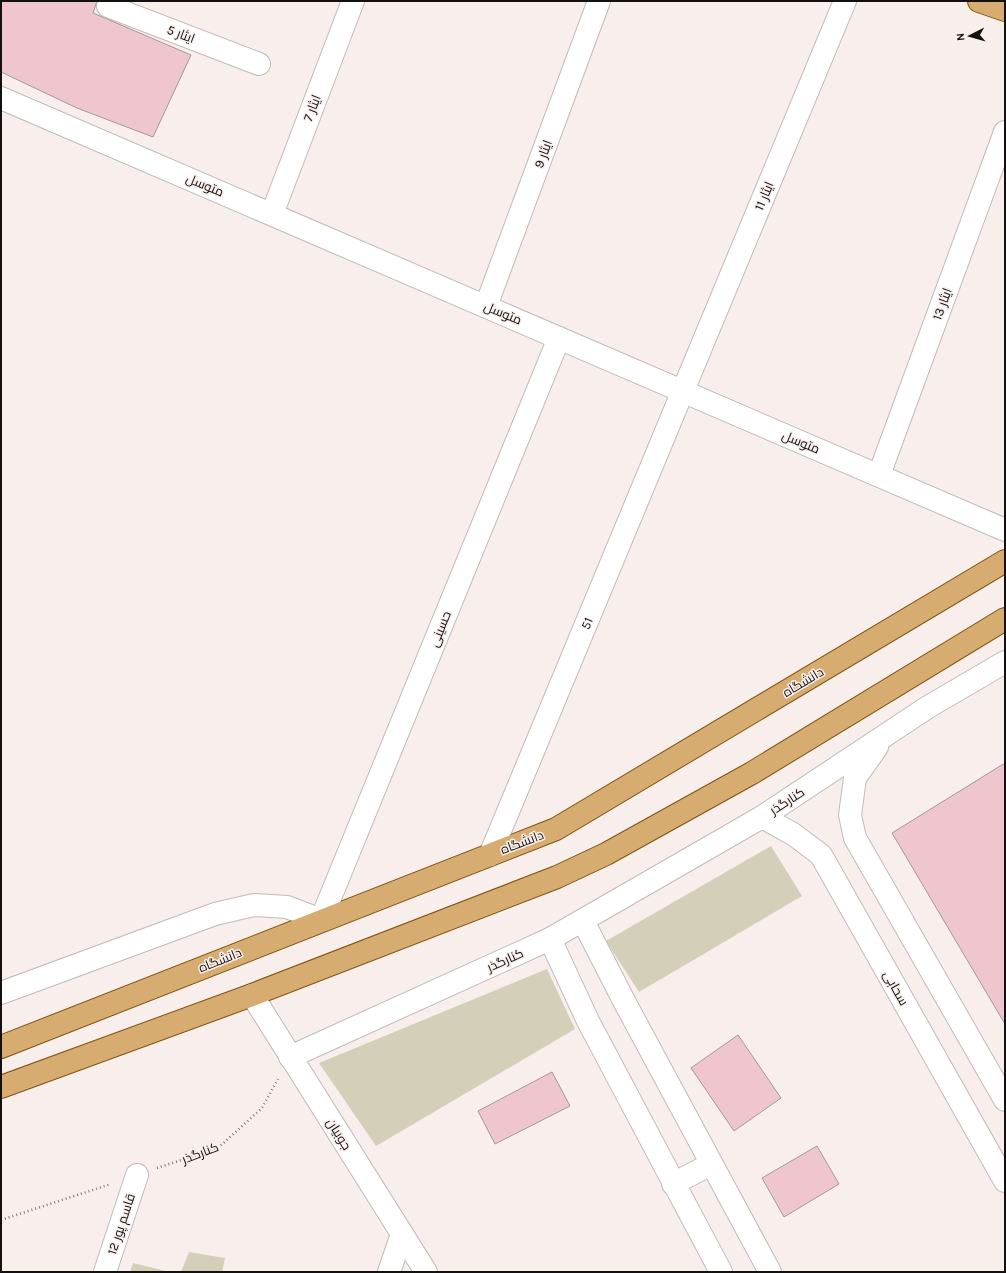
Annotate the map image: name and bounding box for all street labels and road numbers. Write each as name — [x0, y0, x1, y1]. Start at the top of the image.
street label: ایثار 5 — [165, 22, 197, 46]
street label: ایثار 7 — [300, 93, 324, 123]
street label: ایثار 9 — [531, 138, 555, 170]
street label: متوسل — [184, 170, 226, 200]
street label: ایثار 11 — [751, 179, 777, 213]
street label: ایثار 13 — [929, 286, 955, 322]
street label: متوسل — [482, 298, 524, 328]
street label: متوسل — [780, 427, 822, 457]
street label: حسینی — [426, 609, 454, 649]
street label: 51 — [577, 615, 596, 631]
street label: دانشگاه — [780, 664, 826, 700]
street label: کنارگذر — [766, 784, 807, 818]
street label: دانشگاه — [498, 827, 546, 857]
street label: دانشگاه — [196, 945, 244, 975]
street label: کنارگذر — [484, 945, 526, 975]
street label: سحابی — [880, 968, 912, 1008]
street label: جوبیان — [323, 1115, 355, 1153]
street label: کنارگذر — [178, 1139, 221, 1167]
street label: قاسم پور 12 — [104, 1192, 140, 1257]

